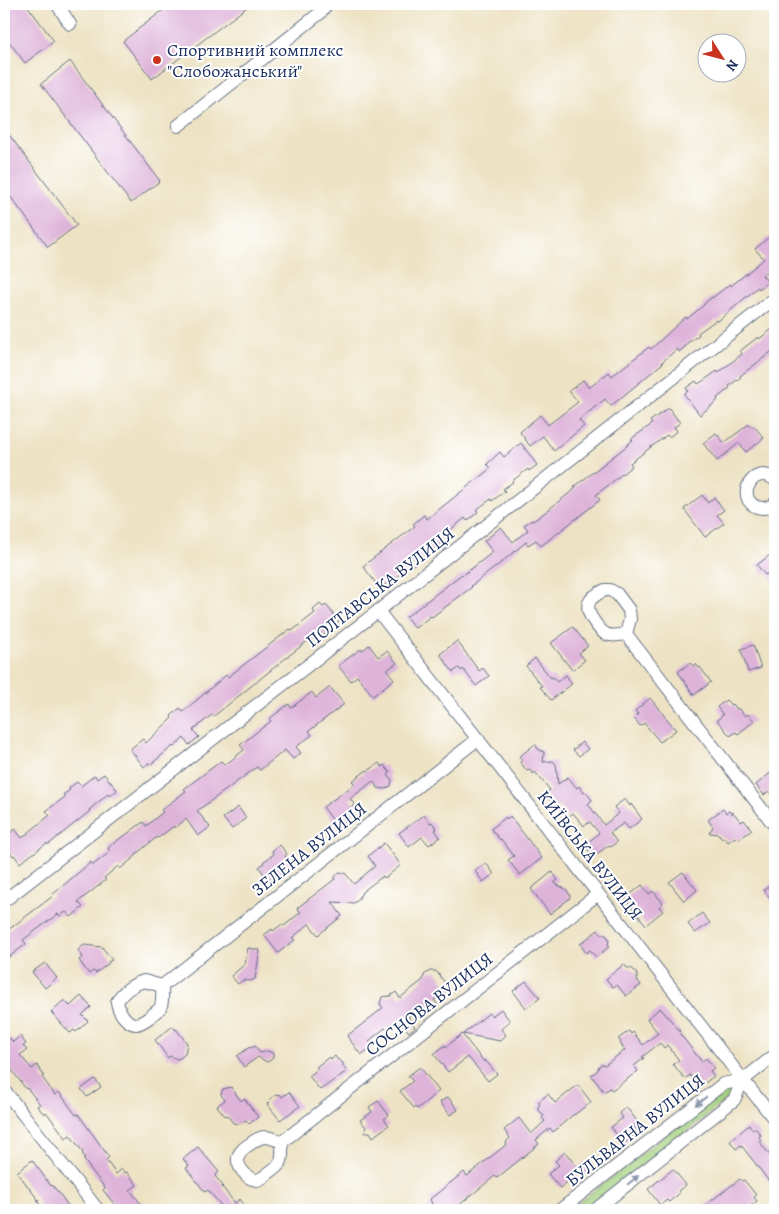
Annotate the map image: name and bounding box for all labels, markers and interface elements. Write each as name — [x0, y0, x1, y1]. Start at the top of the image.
north arrow — [696, 32, 746, 82]
place label: Спортивний комплекс "Слобожанський" — [167, 38, 343, 83]
marker: Спортивний комплекс "Слобожанський" — [151, 54, 163, 66]
text: N — [721, 56, 743, 75]
street label: ПОЛТАВСЬКА ВУЛИЦЯ — [301, 521, 459, 653]
street label: КИЇВСЬКА ВУЛИЦЯ — [532, 785, 648, 925]
street label: ЗЕЛЕНА ВУЛИЦЯ — [247, 797, 371, 901]
street label: СОСНОВА ВУЛИЦЯ — [360, 947, 498, 1061]
street label: БУЛЬВАРНА ВУЛИЦЯ — [561, 1068, 709, 1192]
one-way arrow — [694, 1096, 708, 1106]
one-way arrow — [627, 1175, 640, 1186]

